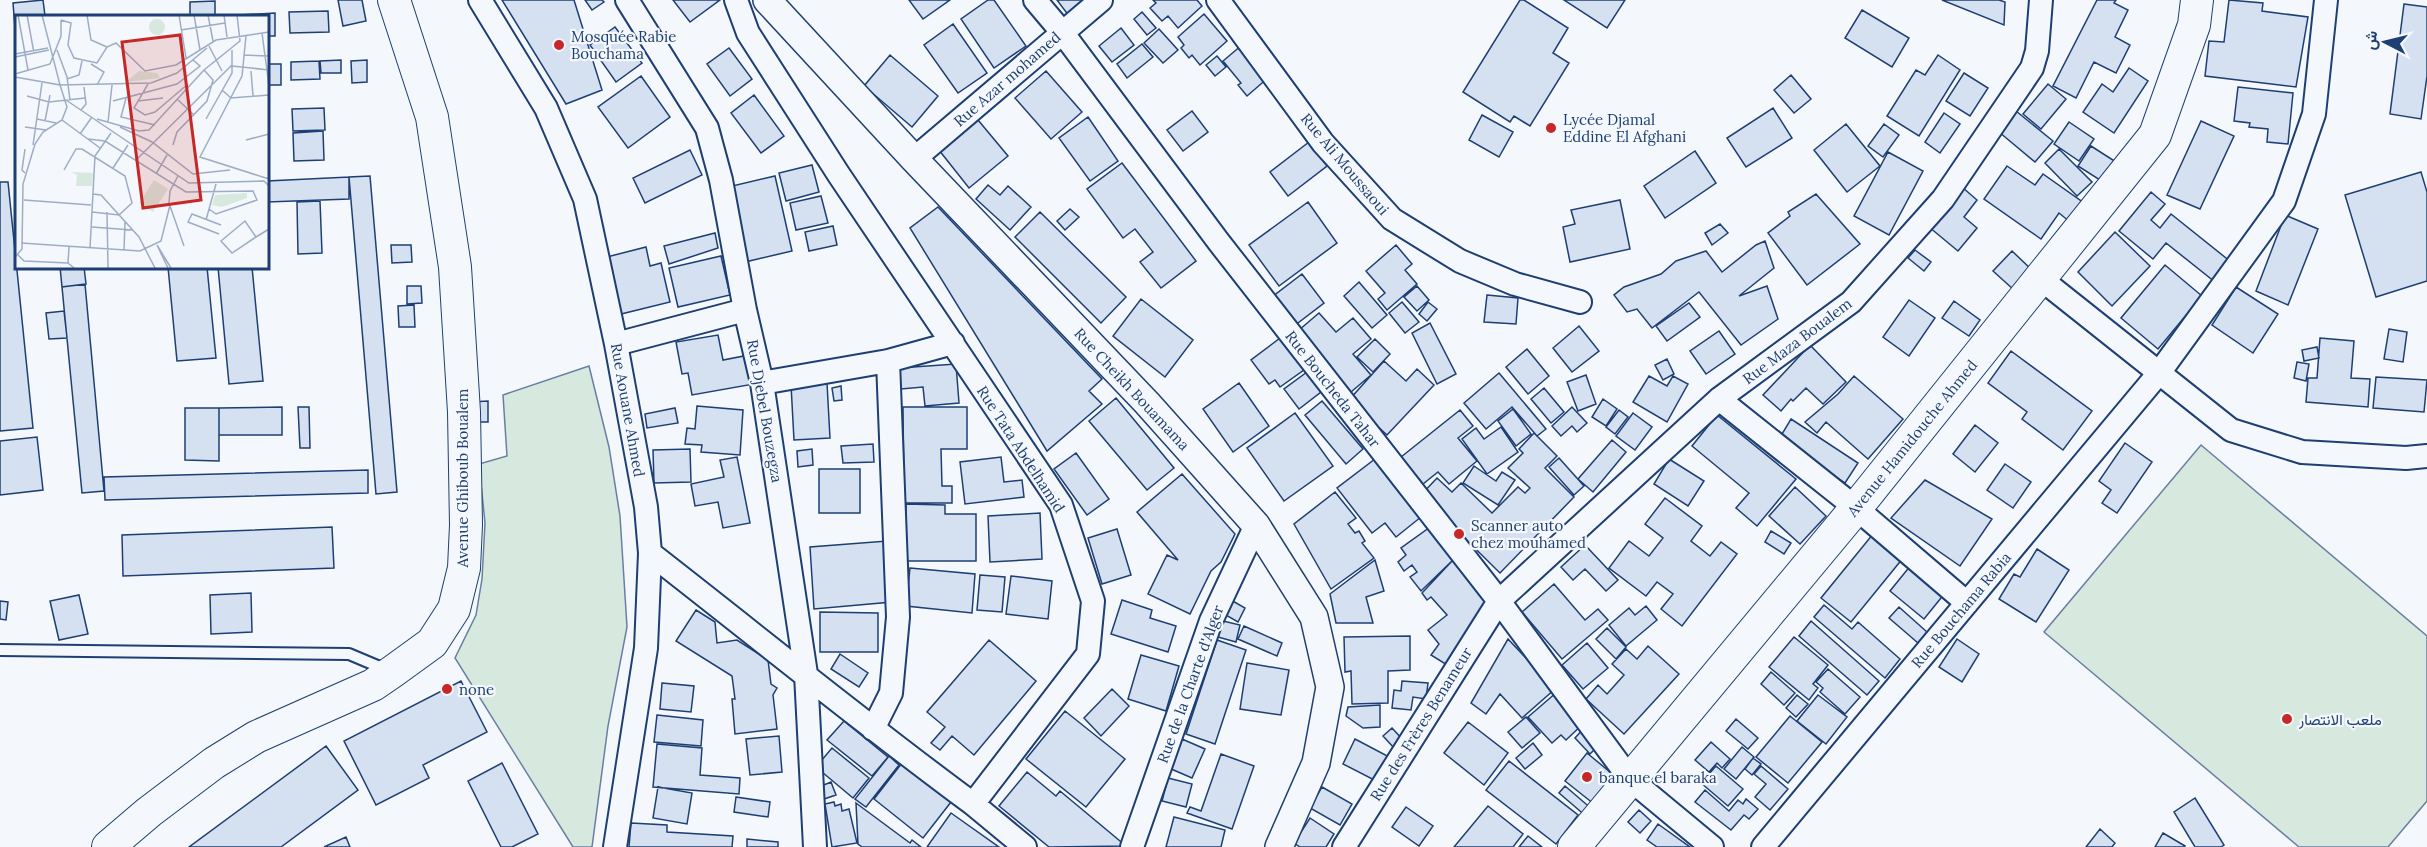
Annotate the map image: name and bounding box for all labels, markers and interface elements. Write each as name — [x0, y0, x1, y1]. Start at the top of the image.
north arrow — [2355, 12, 2415, 72]
inset map — [15, 15, 268, 268]
place label: Mosquée Rabie Bouchama — [571, 27, 676, 63]
street label: Rue Azar mohamed — [950, 27, 1064, 131]
text: ش — [2359, 29, 2381, 51]
marker: Mosquée Rabie Bouchama — [552, 38, 566, 52]
street label: Rue Ali Moussaoui — [1297, 109, 1393, 219]
place label: Lycée Djamal Eddine El Afghani — [1563, 110, 1686, 146]
marker: Lycée Djamal Eddine El Afghani — [1544, 121, 1558, 135]
street label: Rue Maza Boualem — [1739, 294, 1855, 388]
street label: Rue Cheikh Bouamama — [1070, 324, 1194, 454]
street label: Rue Boucheda Tahar — [1281, 327, 1385, 452]
street label: Rue Djebel Bouzegza — [743, 338, 787, 484]
street label: Rue Aouane Ahmed — [607, 342, 649, 478]
street label: Avenue Hamidouche Ahmed — [1842, 356, 1981, 521]
street label: Rue Tata Abdelhamid — [973, 382, 1069, 516]
street label: Avenue Ghiboub Boualem — [453, 388, 472, 569]
place label: Scanner auto chez mouhamed — [1471, 516, 1586, 552]
marker: Scanner auto chez mouhamed — [1452, 527, 1466, 541]
street label: Rue Bouchama Rabia — [1907, 548, 2015, 672]
street label: Rue de la Charte d'Alger — [1153, 602, 1228, 766]
street label: Rue des Frères Benameur — [1366, 643, 1476, 804]
place label: none — [459, 680, 494, 699]
marker: none — [440, 682, 454, 696]
place label: ملعب الانتصار — [2298, 710, 2382, 729]
marker: ملعب الانتصار — [2280, 712, 2294, 726]
place label: banque el baraka — [1599, 768, 1717, 787]
marker: banque el baraka — [1580, 770, 1594, 784]

